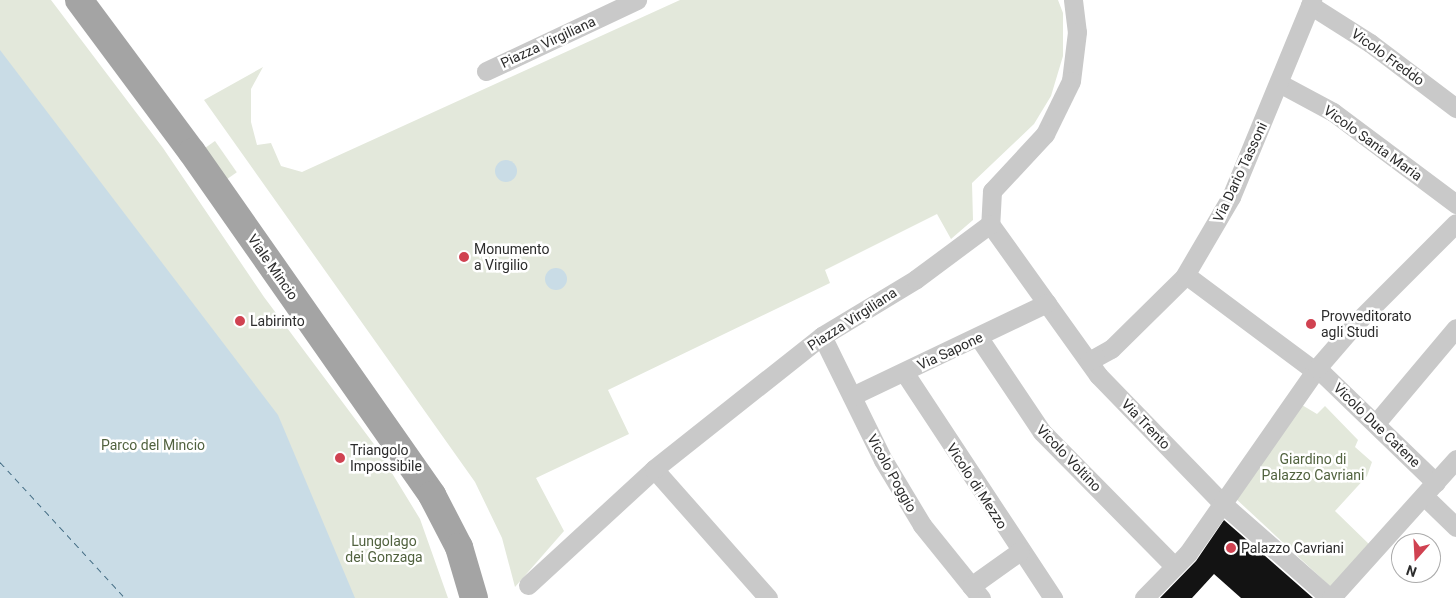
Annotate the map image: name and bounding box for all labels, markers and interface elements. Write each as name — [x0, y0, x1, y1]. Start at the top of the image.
street label: Piazza Virgiliana — [498, 13, 598, 71]
street label: Vicolo Freddo — [1348, 25, 1428, 89]
street label: Vicolo Santa Maria — [1321, 102, 1425, 184]
street label: Via Dario Tassoni — [1209, 119, 1271, 225]
street label: Viale Mincio — [244, 231, 302, 303]
place label: Monumento a Virgilio — [474, 241, 550, 274]
marker: Monumento a Virgilio — [458, 251, 470, 263]
street label: Piazza Virgiliana — [804, 284, 900, 354]
place label: Provveditorato agli Studi — [1321, 308, 1411, 341]
place label: Labirinto — [250, 313, 305, 329]
marker: Labirinto — [234, 315, 246, 327]
marker: Provveditorato agli Studi — [1305, 318, 1317, 330]
street label: Via Sapone — [915, 329, 985, 373]
street label: Vicolo Due Catene — [1330, 379, 1424, 471]
street label: Via Trento — [1118, 395, 1174, 453]
street label: Vicolo Voltino — [1033, 421, 1105, 495]
street label: Vicolo Poggio — [864, 431, 920, 515]
park label: Parco del Mincio — [101, 437, 205, 453]
street label: Vicolo di Mezzo — [943, 440, 1011, 532]
place label: Triangolo Impossibile — [350, 442, 422, 474]
park label: Giardino di Palazzo Cavriani — [1262, 451, 1364, 484]
marker: Triangolo Impossibile — [334, 452, 346, 464]
park label: Lungolago dei Gonzaga — [345, 533, 423, 566]
north arrow — [1391, 533, 1441, 583]
place label: Palazzo Cavriani — [1241, 540, 1344, 556]
marker: Palazzo Cavriani — [1225, 542, 1237, 554]
text: N — [1404, 562, 1419, 580]

